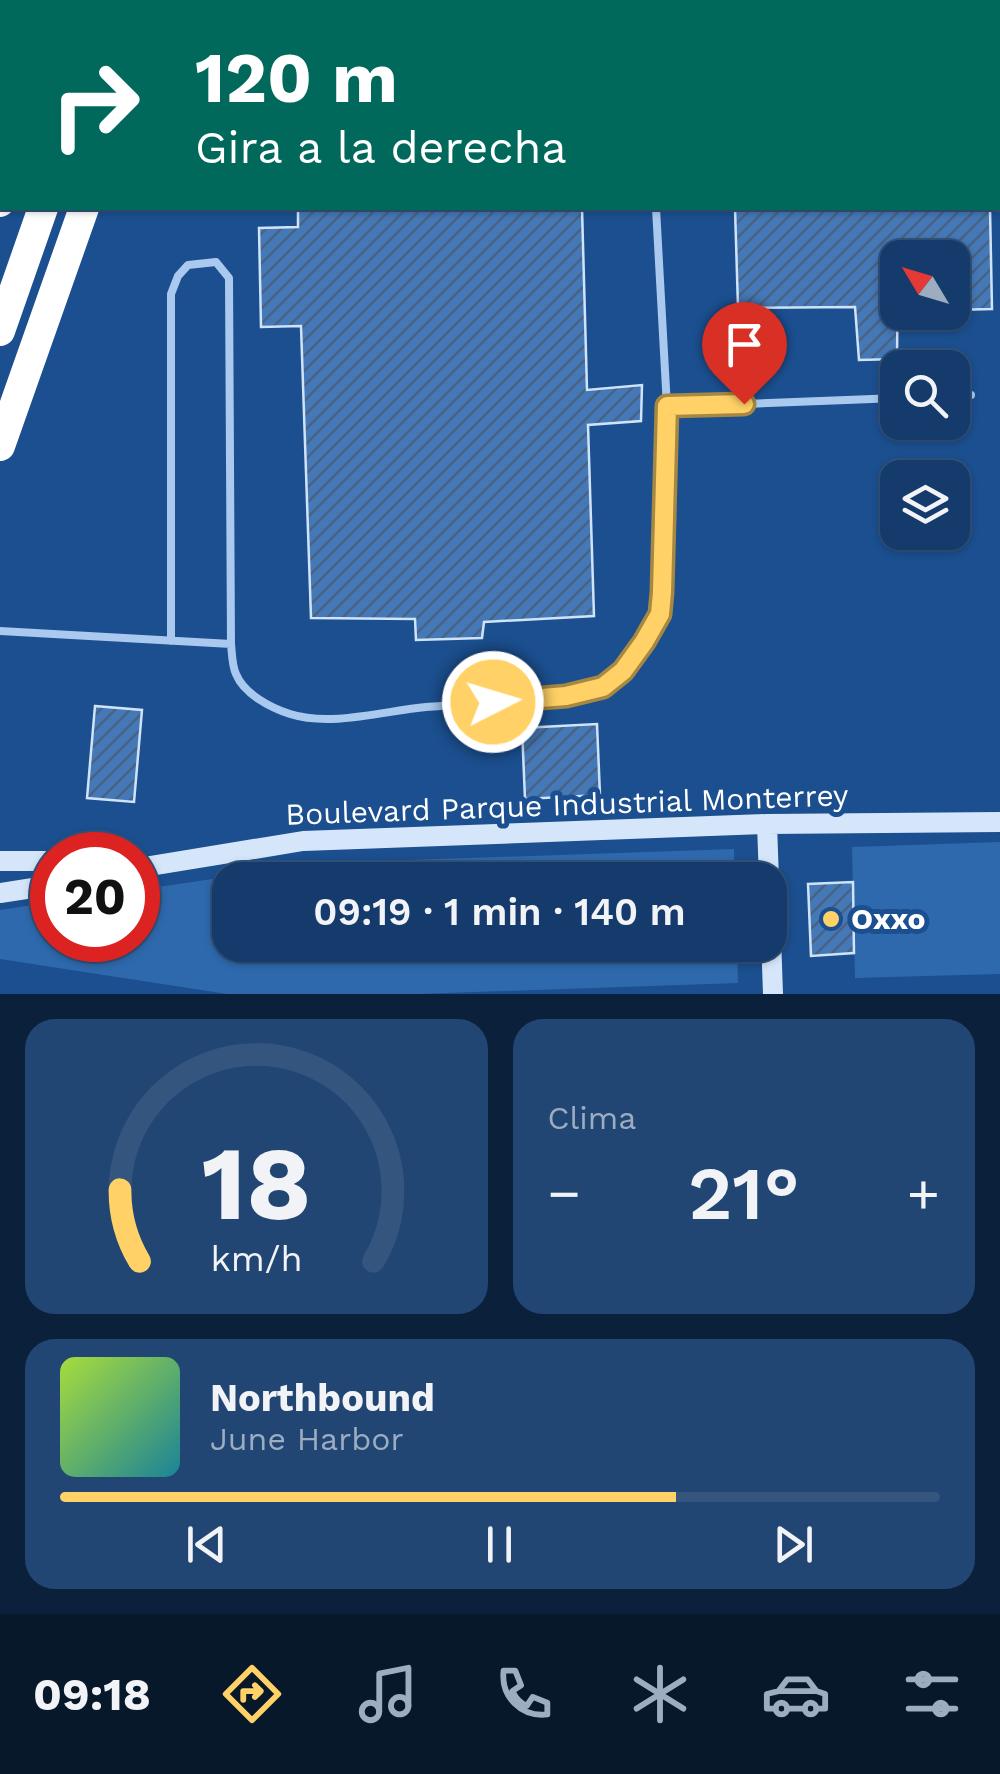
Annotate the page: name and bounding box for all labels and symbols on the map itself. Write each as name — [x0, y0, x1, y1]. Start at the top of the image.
north arrow — [880, 240, 970, 330]
pin — [702, 302, 787, 405]
position arrow — [441, 650, 545, 754]
street label: Boulevard Parque Industrial Monterrey — [285, 777, 850, 832]
speed limit sign: 20 — [30, 832, 160, 962]
place label: Oxxo — [851, 901, 925, 936]
marker: Oxxo — [820, 908, 842, 930]

